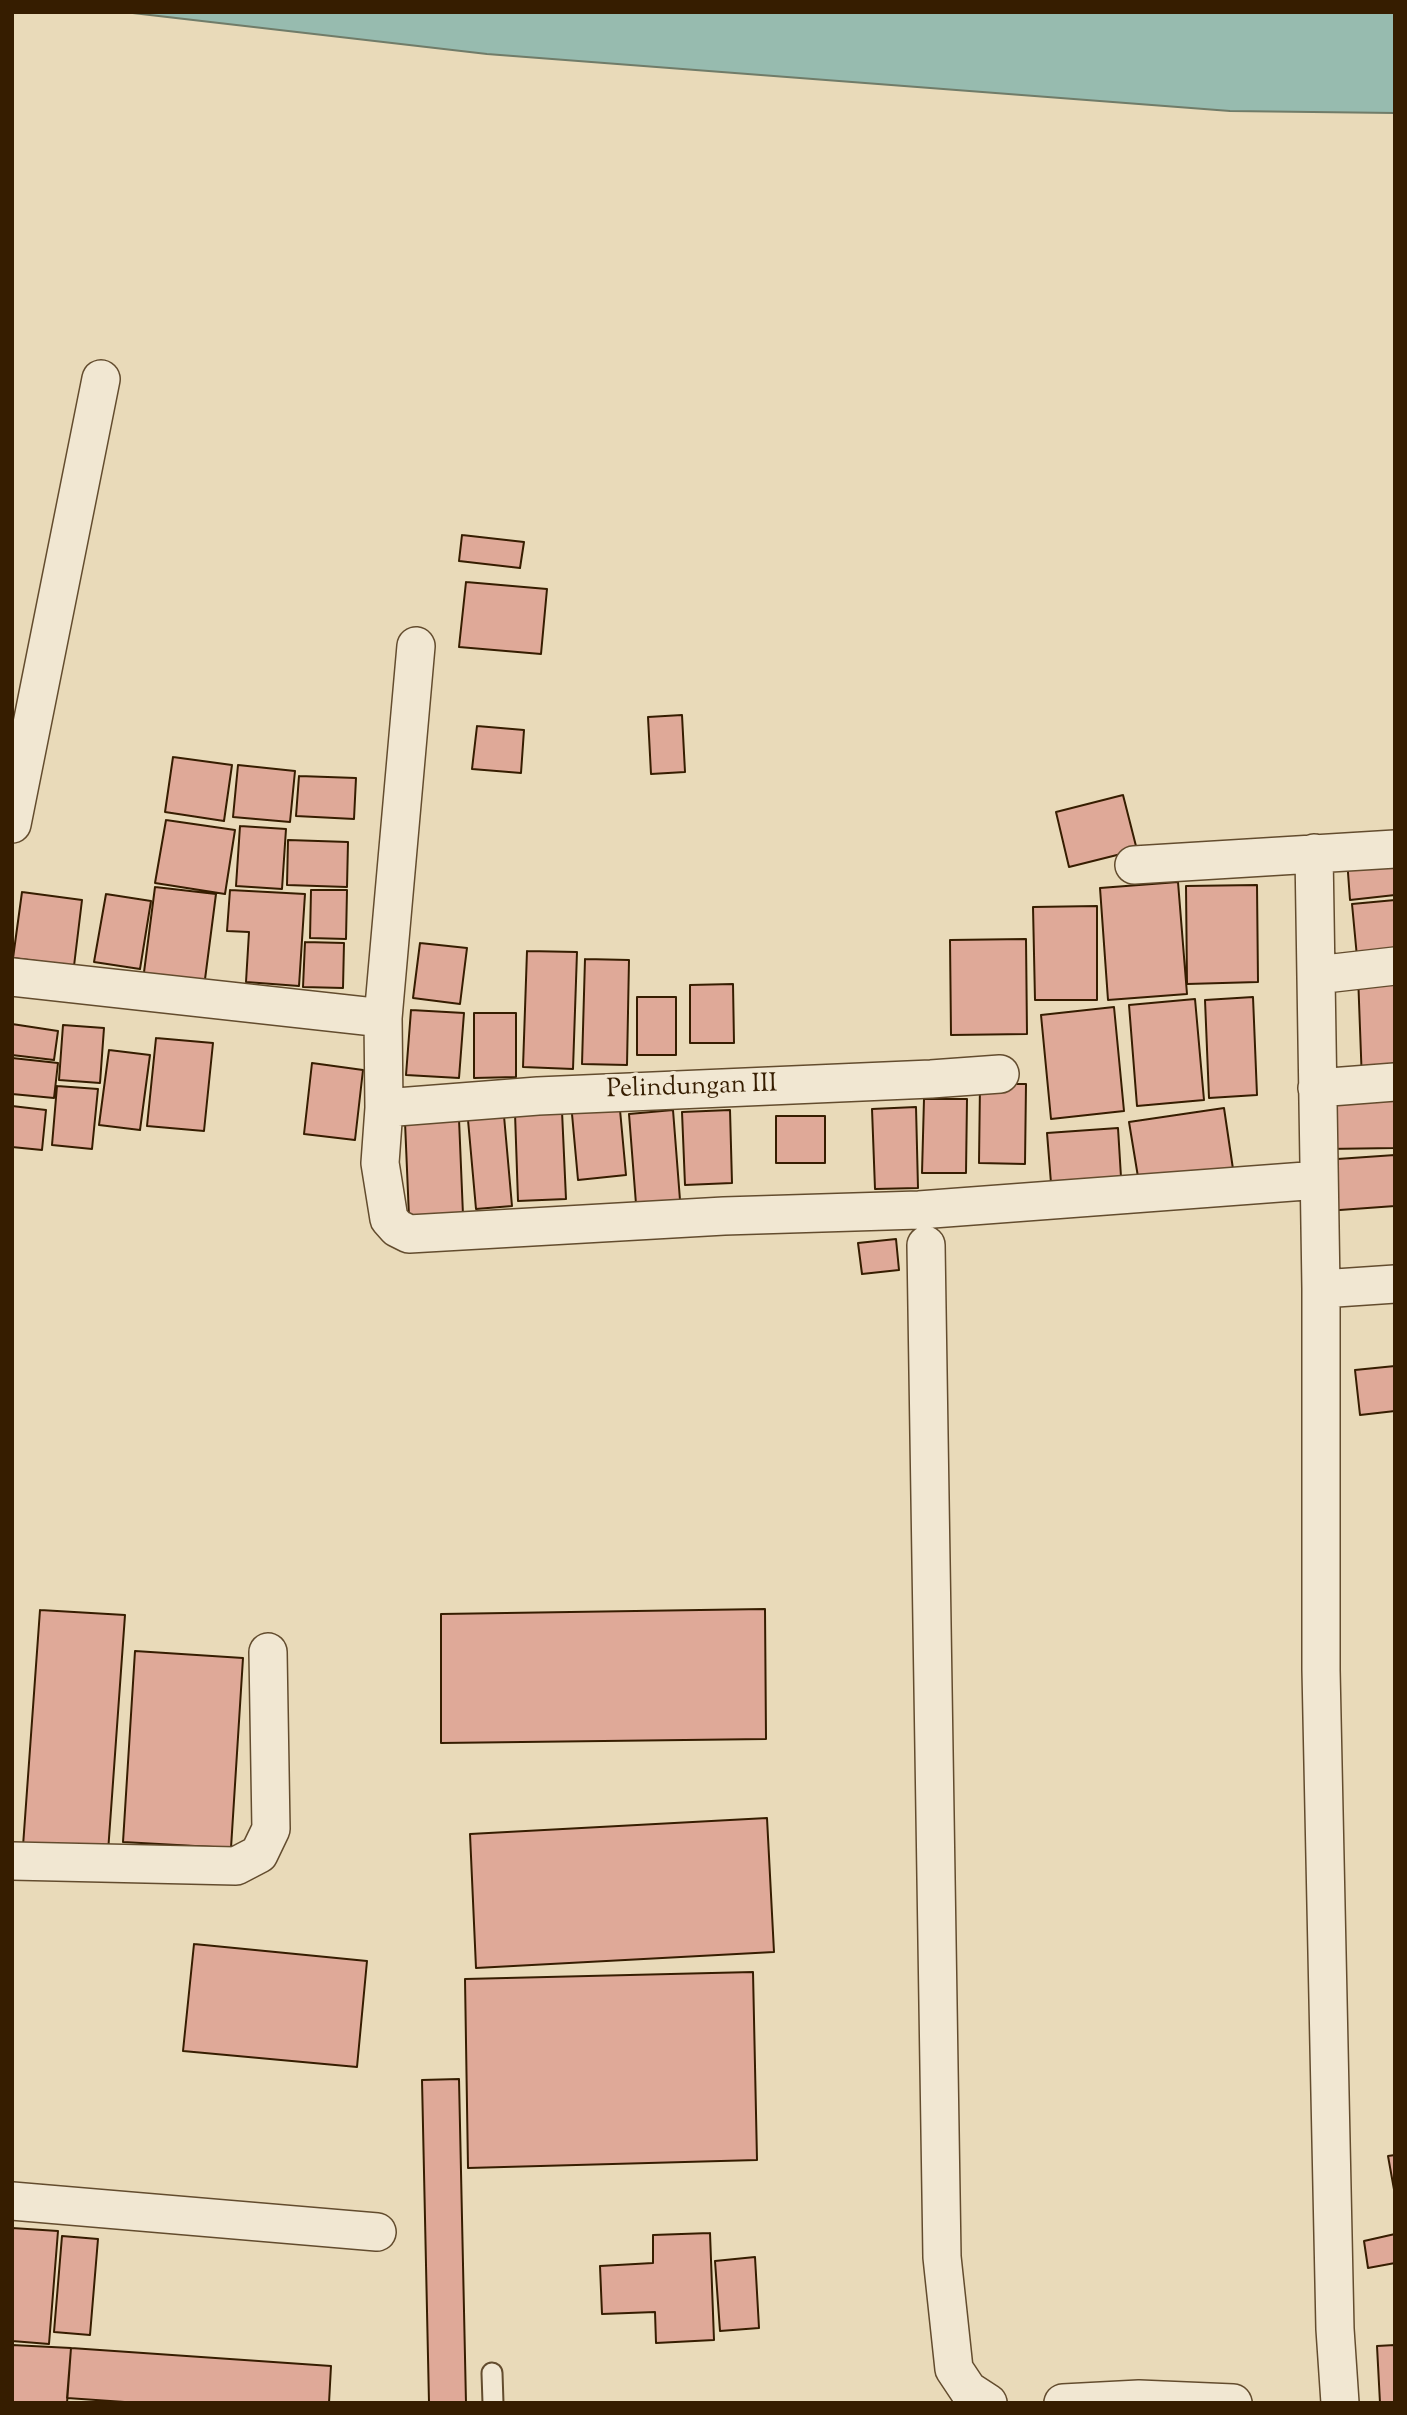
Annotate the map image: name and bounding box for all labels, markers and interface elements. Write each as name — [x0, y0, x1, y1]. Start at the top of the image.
street label: Pelindungan III — [606, 1070, 778, 1108]

